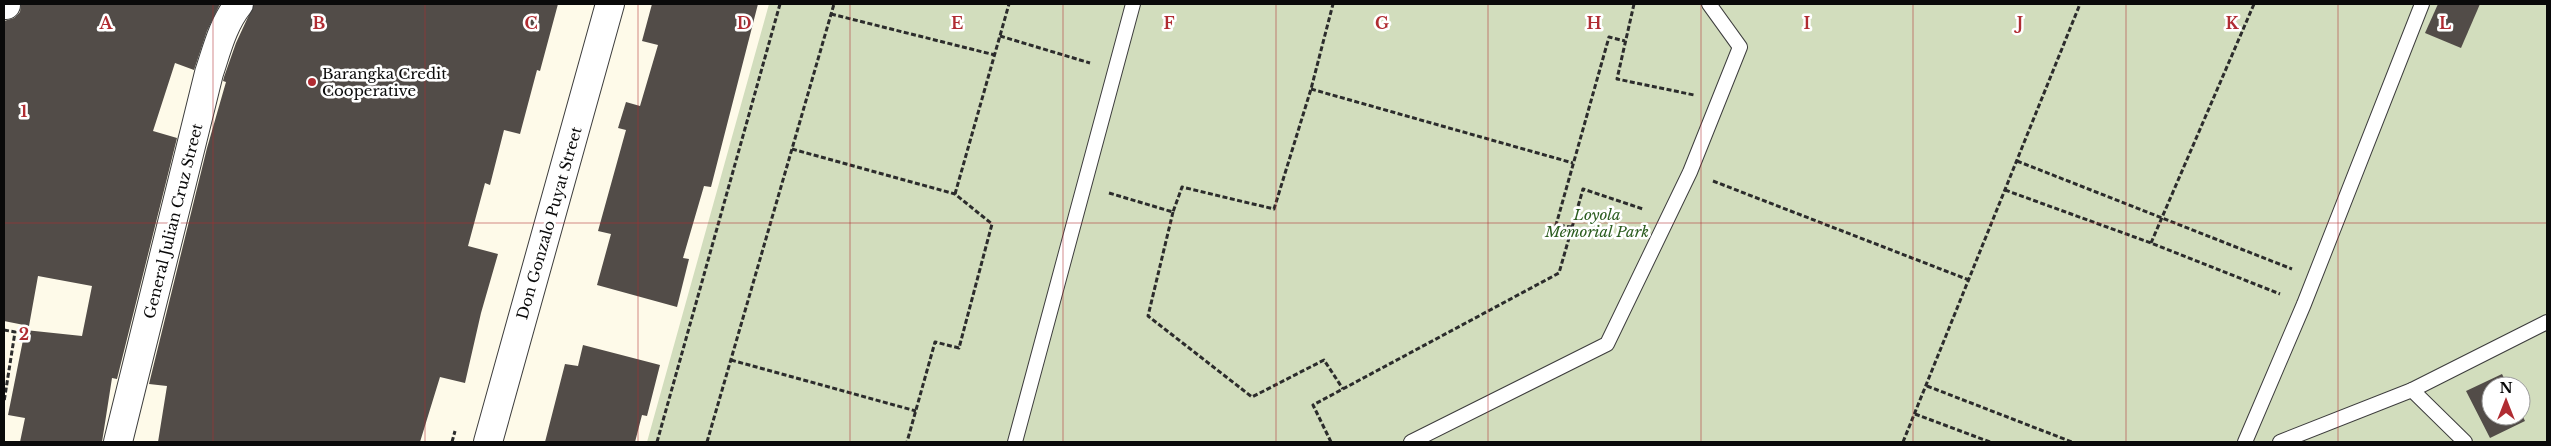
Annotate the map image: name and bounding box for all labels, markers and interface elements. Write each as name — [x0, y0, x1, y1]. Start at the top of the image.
text: A — [99, 13, 114, 33]
text: B — [313, 13, 326, 33]
text: C — [524, 13, 538, 33]
text: D — [737, 13, 751, 33]
text: E — [951, 13, 963, 33]
text: F — [1163, 13, 1175, 33]
text: G — [1375, 13, 1389, 33]
text: H — [1586, 13, 1602, 33]
text: I — [1804, 13, 1811, 33]
text: J — [2014, 13, 2023, 33]
text: K — [2225, 13, 2239, 33]
text: L — [2439, 13, 2451, 33]
place label: Barangka Credit Cooperative — [322, 64, 447, 100]
marker: Barangka Credit Cooperative — [306, 76, 318, 88]
text: 1 — [21, 101, 28, 121]
street label: General Julian Cruz Street — [139, 121, 207, 321]
street label: Don Gonzalo Puyat Street — [512, 124, 586, 322]
park label: Loyola Memorial Park — [1544, 205, 1649, 241]
text: 2 — [19, 324, 29, 344]
north arrow — [2481, 376, 2531, 426]
text: N — [2499, 379, 2513, 397]

